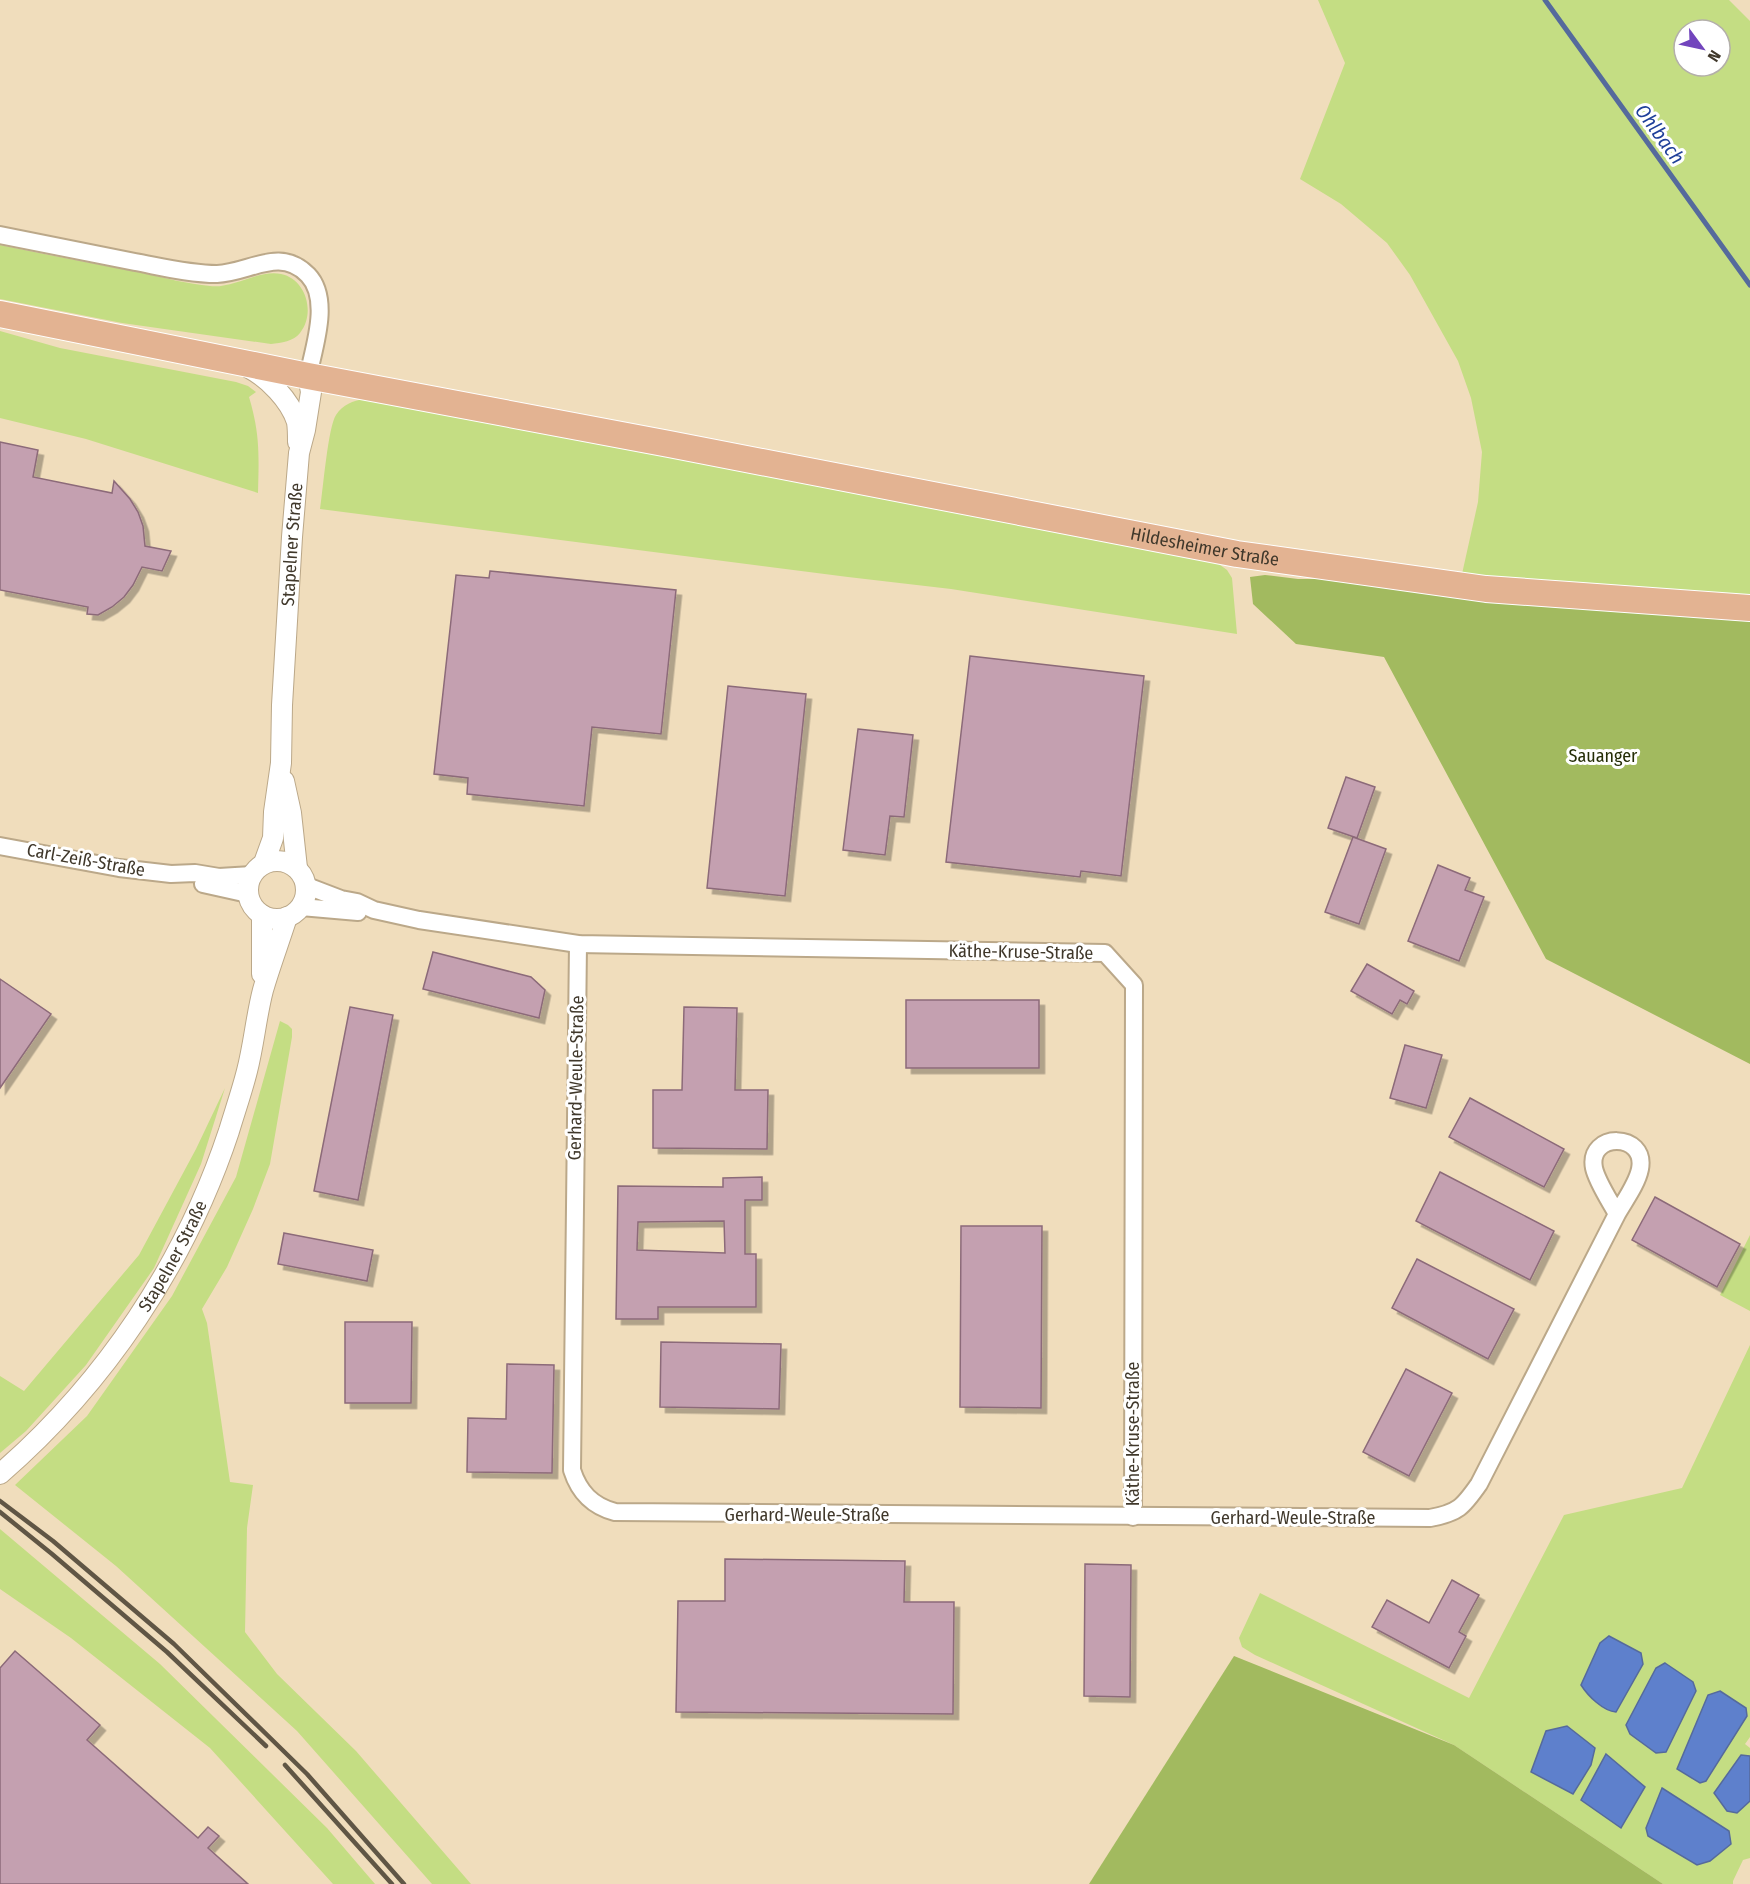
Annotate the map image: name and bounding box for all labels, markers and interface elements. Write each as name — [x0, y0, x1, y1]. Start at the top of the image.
north arrow — [1672, 18, 1732, 78]
text: N — [1704, 47, 1725, 65]
water label: Ohlbach — [1630, 99, 1690, 169]
street label: Stapelner Straße — [277, 482, 307, 607]
street label: Hildesheimer Straße — [1129, 523, 1280, 571]
park label: Sauanger — [1569, 745, 1638, 767]
street label: Carl-Zeiß-Straße — [25, 839, 147, 881]
street label: Käthe-Kruse-Straße — [948, 940, 1094, 964]
street label: Gerhard-Weule-Straße — [564, 995, 588, 1161]
street label: Stapelner Straße — [134, 1197, 212, 1316]
street label: Käthe-Kruse-Straße — [1122, 1362, 1144, 1506]
street label: Gerhard-Weule-Straße — [725, 1504, 890, 1526]
street label: Gerhard-Weule-Straße — [1211, 1507, 1376, 1529]

